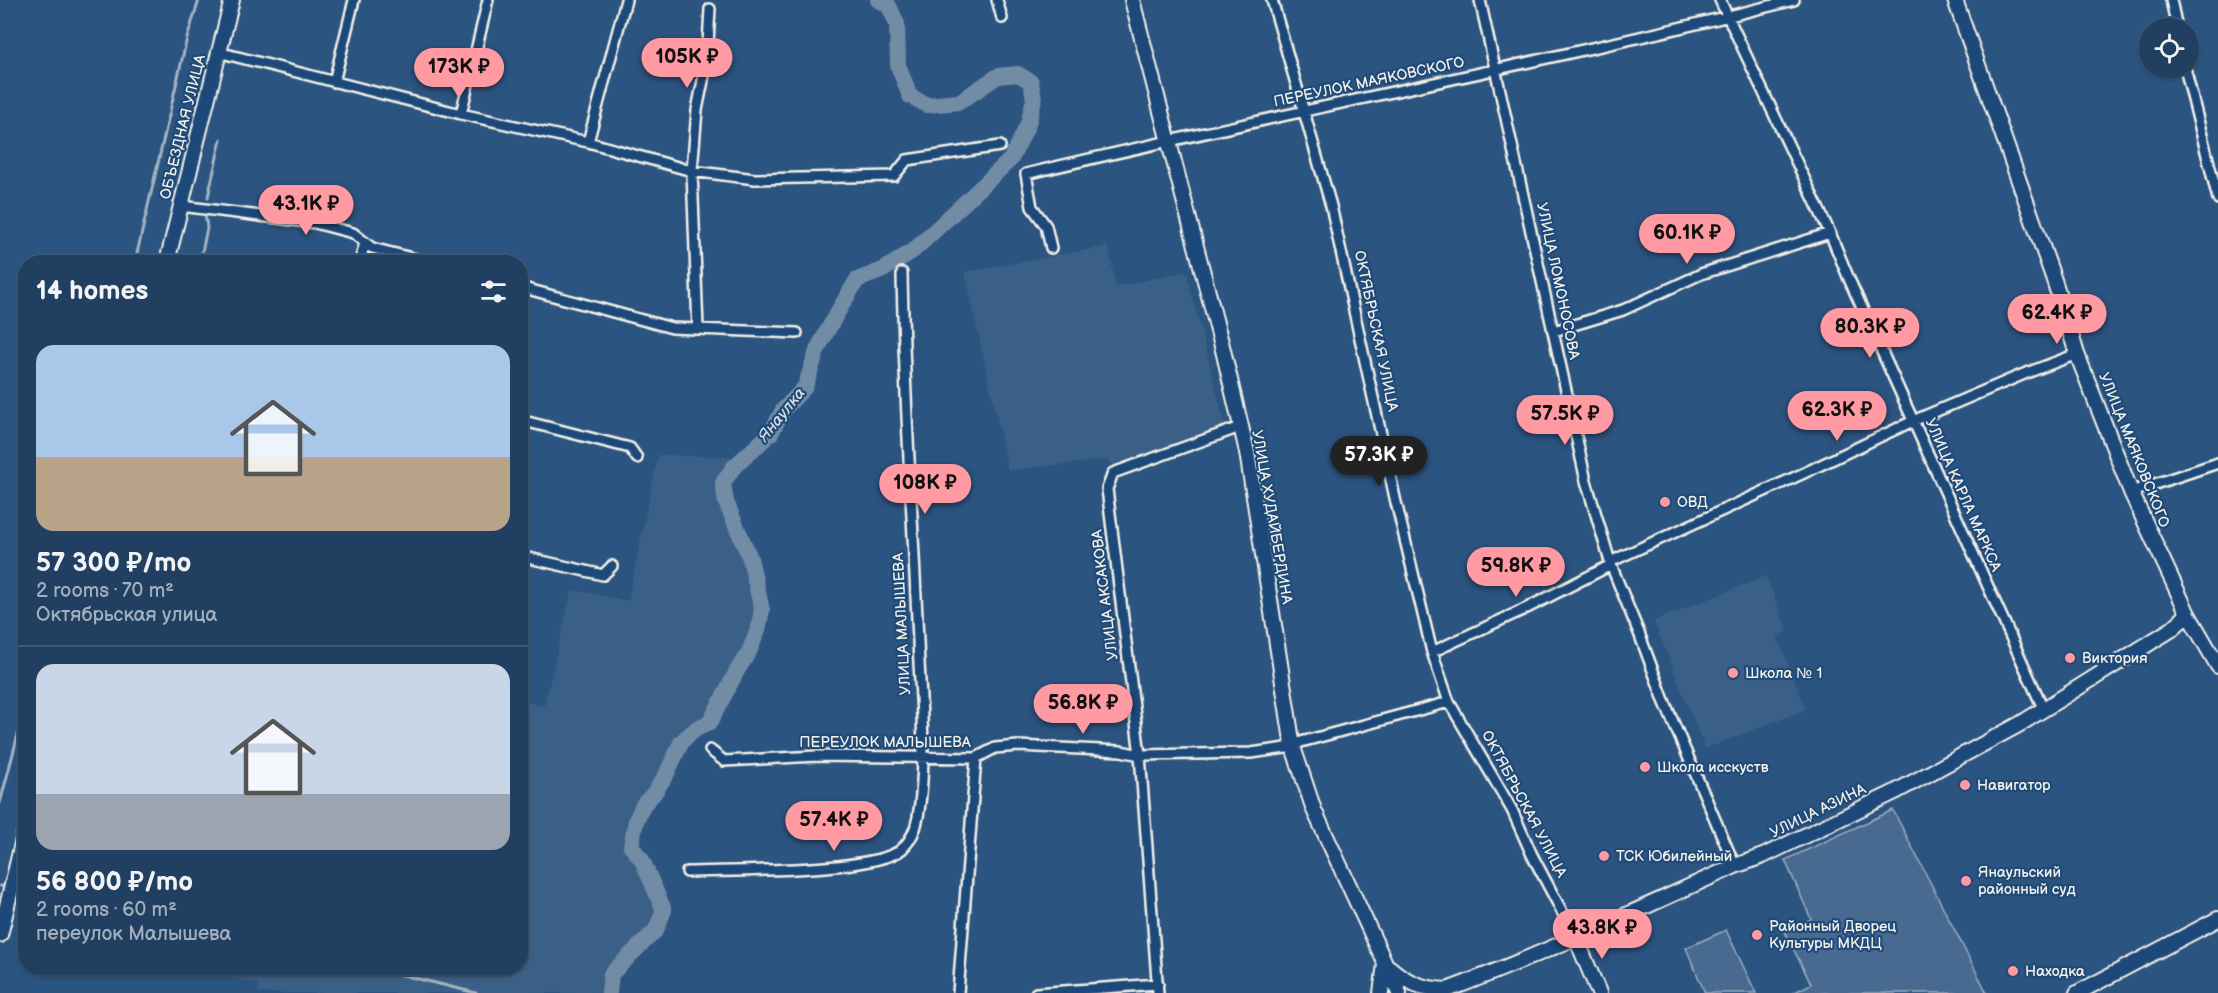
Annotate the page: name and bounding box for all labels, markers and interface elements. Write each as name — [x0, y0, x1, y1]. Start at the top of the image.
map controls — [2139, 18, 2199, 78]
button: locate — [2139, 18, 2199, 78]
pin: 105K ₽ — [638, 38, 736, 89]
text: 105K ₽ — [655, 45, 719, 69]
pin: 173K ₽ — [410, 48, 508, 99]
street label: ОБЪЕЗДНАЯ УЛИЦА — [156, 52, 210, 201]
street label: ПЕРЕУЛОК МАЯКОВСКОГО — [1272, 52, 1466, 112]
text: 173K ₽ — [428, 55, 490, 79]
pin: 43.1K ₽ — [251, 185, 361, 236]
text: 43.1K ₽ — [273, 192, 339, 216]
street label: УЛИЦА ЛОМОНОСОВА — [1532, 201, 1584, 362]
pin: 60.1K ₽ — [1632, 214, 1742, 265]
text: 60.1K ₽ — [1653, 221, 1721, 245]
street label: ОКТЯБРЬСКАЯ УЛИЦА — [1350, 249, 1403, 414]
icon: filters — [477, 275, 510, 308]
text: 14 homes — [36, 276, 148, 307]
pin: 62.4K ₽ — [2002, 294, 2112, 345]
text: 62.4K ₽ — [2022, 301, 2092, 325]
pin: 80.3K ₽ — [1815, 308, 1925, 359]
text: 80.3K ₽ — [1834, 315, 1906, 339]
street label: УЛИЦА МАЯКОВСКОГО — [2094, 370, 2174, 530]
icon: home — [219, 384, 327, 492]
water label: Янаулка — [754, 384, 810, 447]
pin: 62.3K ₽ — [1782, 391, 1892, 442]
pin: 57.5K ₽ — [1510, 395, 1620, 446]
text: 62.3K ₽ — [1802, 398, 1872, 422]
text: 57.5K ₽ — [1530, 402, 1600, 426]
street label: УЛИЦА КАРЛА МАРКСА — [1921, 415, 2006, 575]
street label: УЛИЦА ХУДАЙБЕРДИНА — [1247, 429, 1297, 606]
pin: 57.3K ₽ — [1324, 436, 1434, 487]
text: 57.3K ₽ — [1344, 443, 1414, 467]
pin: 108K ₽ — [876, 464, 974, 515]
text: 108K ₽ — [893, 471, 957, 495]
place label: ОВД — [1677, 493, 1708, 512]
marker: ОВД — [1658, 495, 1672, 509]
street label: УЛИЦА АКСАКОВА — [1087, 528, 1122, 661]
pin: 59.8K ₽ — [1461, 547, 1571, 598]
text: 57 300 ₽/mo — [36, 548, 191, 579]
street label: УЛИЦА МАЛЫШЕВА — [889, 551, 915, 696]
text: 59.8K ₽ — [1481, 554, 1551, 578]
text: 2 rooms · 70 m² — [36, 579, 174, 603]
text: Октябрьская улица — [36, 603, 217, 627]
place label: Виктория — [2082, 649, 2148, 668]
marker: Виктория — [2063, 651, 2077, 665]
place label: Школа № 1 — [1745, 664, 1822, 683]
marker: Школа № 1 — [1726, 666, 1740, 680]
pin: 56.8K ₽ — [1028, 684, 1138, 735]
text: 56.8K ₽ — [1048, 691, 1118, 715]
icon: home — [219, 703, 327, 811]
street label: ОКТЯБРЬСКАЯ УЛИЦА — [1477, 727, 1571, 882]
street label: ПЕРЕУЛОК МАЛЫШЕВА — [799, 733, 972, 752]
place label: Школа исскуств — [1657, 758, 1769, 777]
marker: Школа исскуств — [1638, 760, 1652, 774]
place label: Навигатор — [1977, 776, 2051, 795]
marker: Навигатор — [1958, 778, 1972, 792]
street label: УЛИЦА АЗИНА — [1767, 779, 1870, 842]
pin: 57.4K ₽ — [779, 801, 889, 852]
text: 57.4K ₽ — [799, 808, 869, 832]
place label: ТСК Юбилейный — [1616, 847, 1732, 866]
marker: ТСК Юбилейный — [1597, 849, 1611, 863]
place label: Янаульский районный суд — [1978, 863, 2076, 899]
text: 56 800 ₽/mo — [36, 867, 193, 898]
marker: Янаульский районный суд — [1959, 874, 1973, 888]
text: 2 rooms · 60 m² — [36, 898, 177, 922]
pin: 43.8K ₽ — [1547, 909, 1657, 960]
text: 43.8K ₽ — [1567, 916, 1637, 940]
place label: Районный Дворец Культуры МКДЦ — [1769, 917, 1896, 953]
text: переулок Малышева — [36, 922, 231, 946]
marker: Районный Дворец Культуры МКДЦ — [1750, 928, 1764, 942]
place label: Находка — [2025, 962, 2085, 981]
marker: Находка — [2006, 964, 2020, 978]

